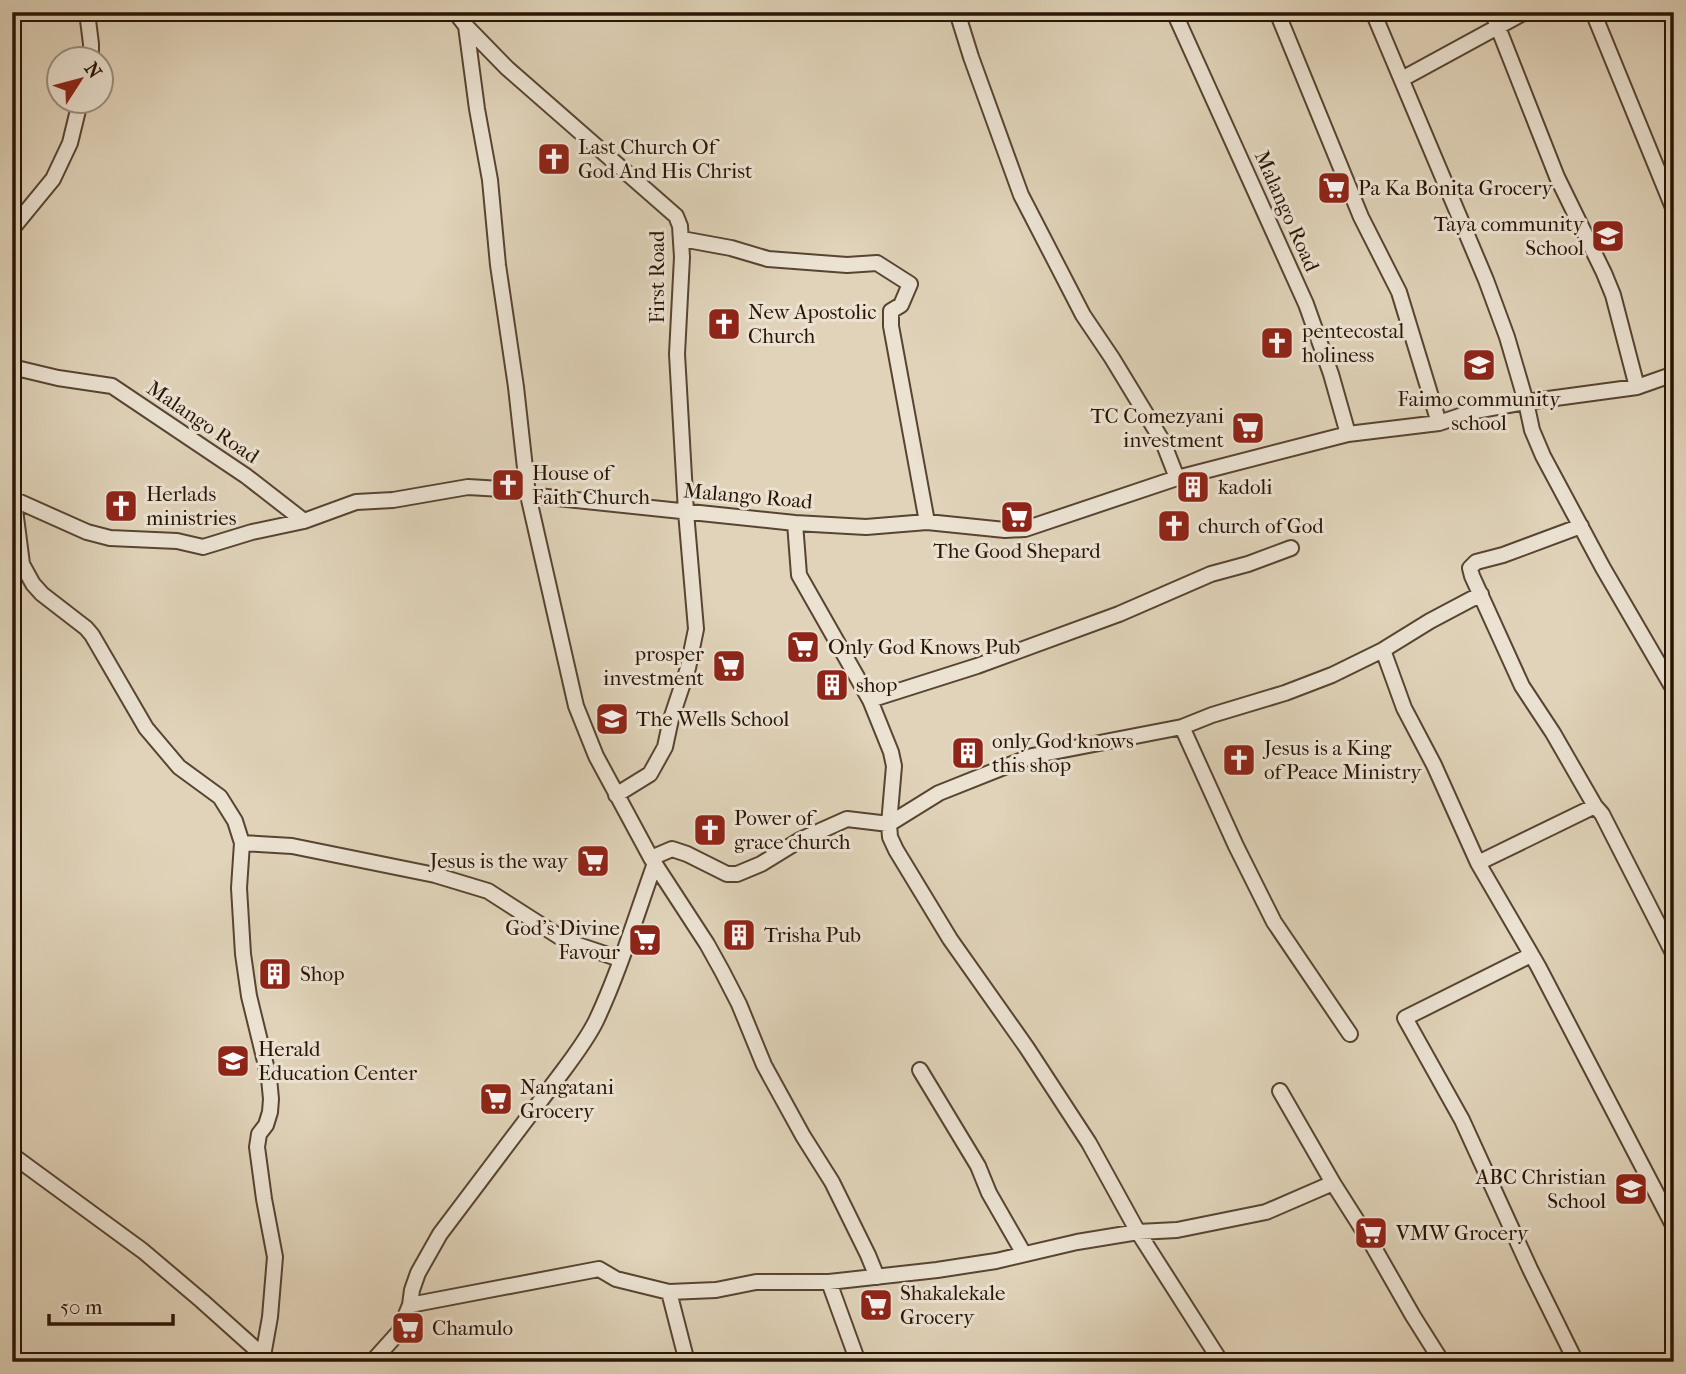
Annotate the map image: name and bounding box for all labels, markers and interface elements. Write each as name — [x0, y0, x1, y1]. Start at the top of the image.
north arrow — [46, 46, 116, 116]
text: N — [80, 58, 106, 83]
place label: Last Church Of God And His Christ — [578, 135, 753, 183]
church icon: Last Church Of God And His Christ — [535, 140, 573, 178]
street label: Malango Road — [1250, 147, 1325, 276]
supermarket icon: Pa Ka Bonita Grocery — [1315, 169, 1353, 207]
place label: Pa Ka Bonita Grocery — [1358, 176, 1553, 200]
place label: Taya community School — [1434, 212, 1585, 260]
school or university icon: Taya community School — [1589, 217, 1627, 255]
street label: First Road — [645, 230, 669, 323]
place label: New Apostolic Church — [748, 300, 876, 348]
church icon: New Apostolic Church — [705, 305, 743, 343]
place label: pentecostal holiness — [1301, 319, 1405, 367]
church icon: pentecostal holiness — [1258, 324, 1296, 362]
school or university icon: Faimo community school — [1460, 346, 1498, 384]
street label: Malango Road — [143, 376, 264, 469]
place label: Faimo community school — [1398, 387, 1561, 435]
place label: TC Comezyani investment — [1090, 404, 1224, 452]
supermarket icon: TC Comezyani investment — [1229, 409, 1267, 447]
place label: House of Faith Church — [532, 461, 650, 509]
church icon: House of Faith Church — [489, 466, 527, 504]
building icon: kadoli — [1174, 468, 1212, 506]
place label: kadoli — [1218, 475, 1272, 499]
street label: Malango Road — [682, 478, 814, 514]
place label: Herlads ministries — [146, 482, 237, 530]
church icon: Herlads ministries — [102, 487, 140, 525]
supermarket icon: The Good Shepard — [998, 498, 1036, 536]
church icon: church of God — [1155, 507, 1193, 545]
place label: church of God — [1198, 514, 1324, 538]
place label: The Good Shepard — [933, 539, 1101, 563]
supermarket icon: Only God Knows Pub — [784, 628, 822, 666]
place label: Only God Knows Pub — [828, 635, 1020, 659]
place label: prosper investment — [603, 642, 704, 690]
supermarket icon: prosper investment — [710, 647, 748, 685]
building icon: shop — [813, 666, 851, 704]
place label: shop — [856, 673, 897, 697]
school or university icon: The Wells School — [593, 700, 631, 738]
place label: The Wells School — [636, 707, 789, 731]
place label: only God knows this shop — [992, 729, 1134, 777]
building icon: only God knows this shop — [949, 734, 987, 772]
place label: Jesus is a King of Peace Ministry — [1262, 736, 1422, 784]
church icon: Jesus is a King of Peace Ministry — [1220, 741, 1258, 779]
place label: Power of grace church — [734, 806, 851, 854]
church icon: Power of grace church — [691, 811, 729, 849]
supermarket icon: Jesus is the way — [574, 842, 612, 880]
place label: Jesus is the way — [428, 849, 569, 873]
place label: God's Divine Favour — [505, 916, 620, 964]
building icon: Trisha Pub — [720, 916, 758, 954]
supermarket icon: God's Divine Favour — [626, 921, 664, 959]
place label: Trisha Pub — [764, 923, 861, 947]
building icon: Shop — [256, 955, 294, 993]
place label: Shop — [300, 962, 345, 986]
place label: Herald Education Center — [258, 1037, 417, 1085]
school or university icon: Herald Education Center — [214, 1042, 252, 1080]
place label: Nangatani Grocery — [520, 1075, 614, 1123]
supermarket icon: Nangatani Grocery — [477, 1080, 515, 1118]
place label: ABC Christian School — [1475, 1165, 1606, 1213]
school or university icon: ABC Christian School — [1612, 1170, 1650, 1208]
supermarket icon: VMW Grocery — [1352, 1214, 1390, 1252]
place label: VMW Grocery — [1395, 1221, 1529, 1245]
place label: Shakalekale Grocery — [900, 1281, 1005, 1329]
scale bar — [49, 1283, 173, 1327]
supermarket icon: Shakalekale Grocery — [857, 1286, 895, 1324]
text: 50 m — [60, 1295, 103, 1319]
supermarket icon: Chamulo — [389, 1309, 427, 1347]
place label: Chamulo — [432, 1316, 513, 1340]

